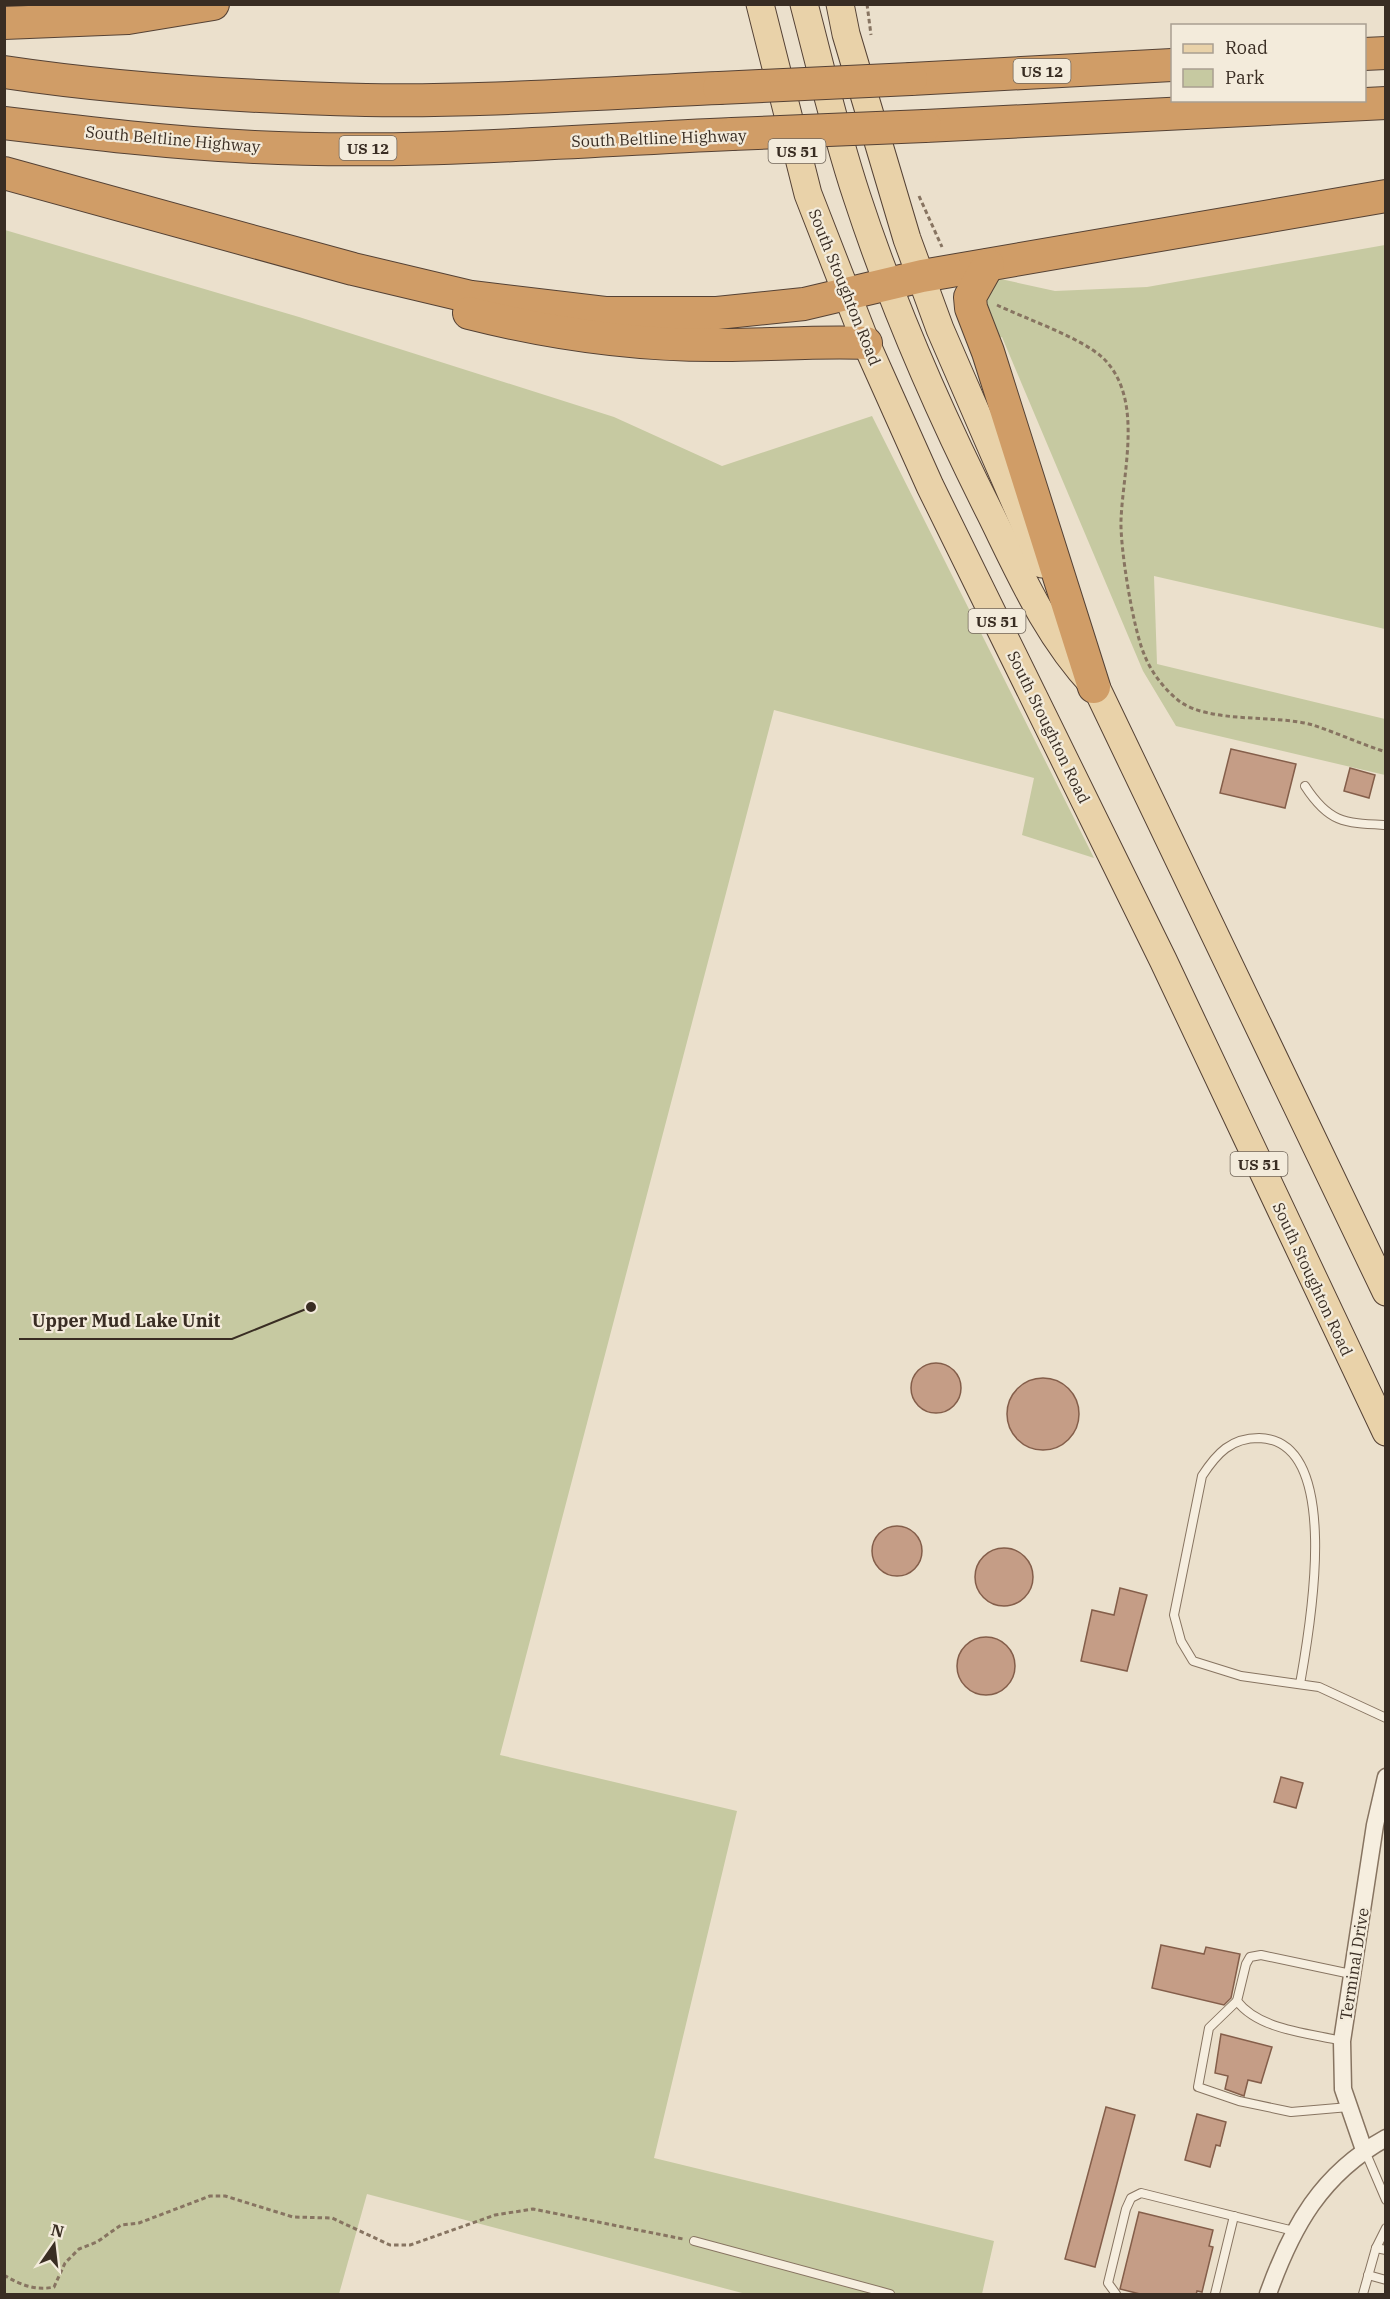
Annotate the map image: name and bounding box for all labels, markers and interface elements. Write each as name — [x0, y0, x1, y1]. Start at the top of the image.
legend — [1171, 24, 1366, 102]
text: Road — [1225, 36, 1268, 59]
road number: US 12 — [1014, 59, 1070, 83]
text: Park — [1225, 66, 1265, 89]
street label: South Beltline Highway — [85, 121, 262, 157]
street label: South Beltline Highway — [571, 125, 747, 151]
road number: US 12 — [340, 136, 397, 160]
road number: US 51 — [768, 139, 826, 163]
street label: South Stoughton Road — [804, 206, 886, 368]
road number: US 51 — [968, 609, 1026, 633]
street label: South Stoughton Road — [1003, 648, 1095, 807]
road number: US 51 — [1230, 1152, 1288, 1176]
street label: South Stoughton Road — [1269, 1199, 1357, 1359]
callout: Upper Mud Lake Unit — [19, 1303, 232, 1339]
text: Upper Mud Lake Unit — [32, 1309, 221, 1332]
street label: Terminal Drive — [1335, 1906, 1373, 2022]
north arrow — [24, 2215, 84, 2275]
text: N — [49, 2219, 66, 2242]

